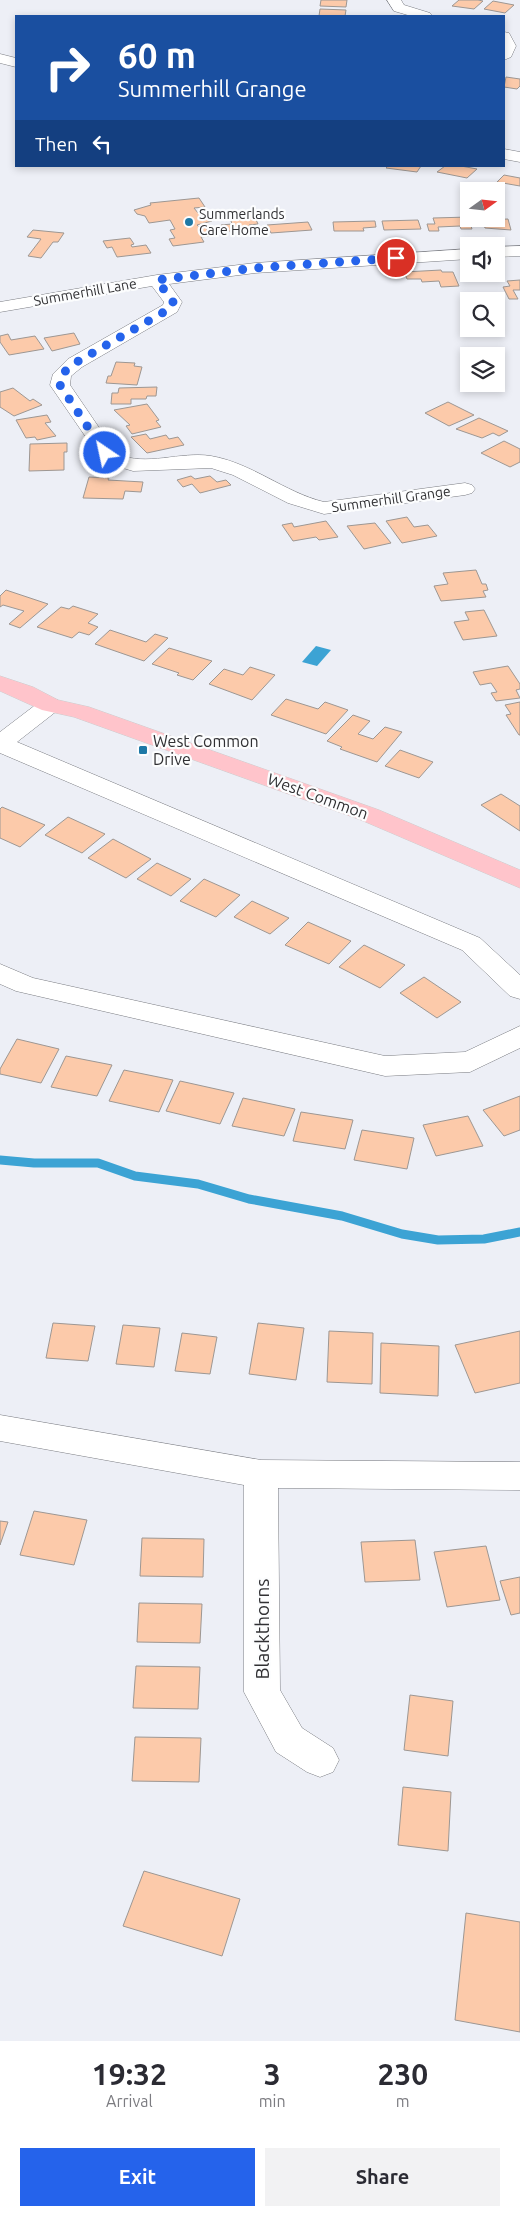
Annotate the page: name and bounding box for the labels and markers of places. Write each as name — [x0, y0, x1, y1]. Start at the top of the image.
place label: Summerlands Care Home — [199, 206, 285, 238]
marker: Summerlands Care Home — [183, 216, 195, 228]
pin — [375, 237, 417, 279]
place label: West Common Drive — [153, 732, 259, 768]
marker: West Common Drive — [137, 744, 149, 756]

